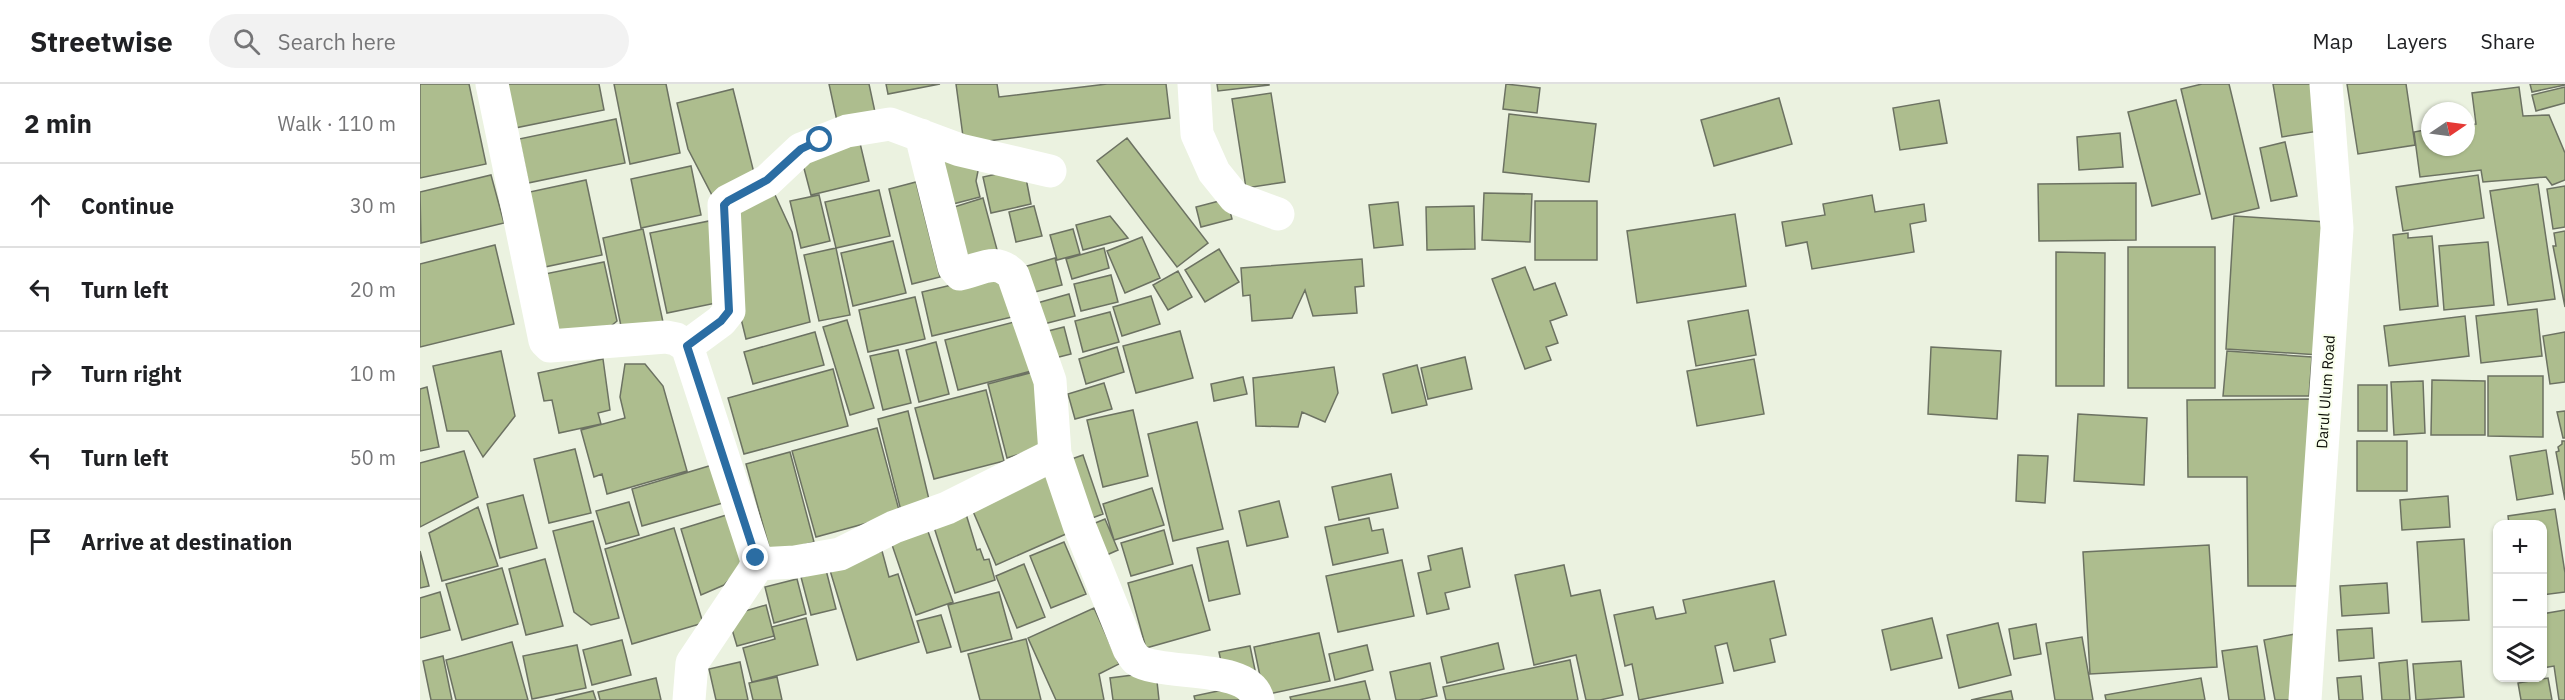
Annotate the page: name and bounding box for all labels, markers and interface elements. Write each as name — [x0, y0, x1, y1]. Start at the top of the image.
search box — [209, 14, 629, 68]
text: Streetwise — [30, 23, 173, 60]
icon: search — [230, 25, 263, 58]
text: Search here — [278, 27, 396, 56]
text: Map — [2313, 27, 2353, 55]
text: Layers — [2386, 27, 2448, 55]
text: Share — [2481, 27, 2535, 55]
north arrow — [2421, 102, 2475, 156]
text: 2 min — [24, 106, 92, 140]
text: Walk · 110 m — [278, 110, 396, 137]
route start — [806, 126, 832, 152]
icon: ahead — [24, 189, 57, 222]
text: Continue — [81, 191, 174, 220]
text: 30 m — [350, 192, 396, 219]
icon: left — [24, 273, 57, 306]
text: Turn left — [81, 275, 169, 304]
text: 20 m — [350, 276, 396, 303]
street label: Darul Ulum Road — [2312, 335, 2339, 449]
icon: right — [24, 357, 57, 390]
text: Turn right — [81, 359, 182, 388]
text: 10 m — [350, 360, 396, 387]
icon: left — [24, 441, 57, 474]
text: Turn left — [81, 443, 169, 472]
text: 50 m — [350, 444, 396, 471]
map controls — [2493, 520, 2547, 682]
button: + — [2493, 520, 2547, 574]
icon: arrive — [24, 525, 57, 558]
text: Arrive at destination — [81, 527, 292, 556]
route end — [742, 544, 768, 570]
button: − — [2493, 574, 2547, 628]
button: layers — [2493, 628, 2547, 682]

